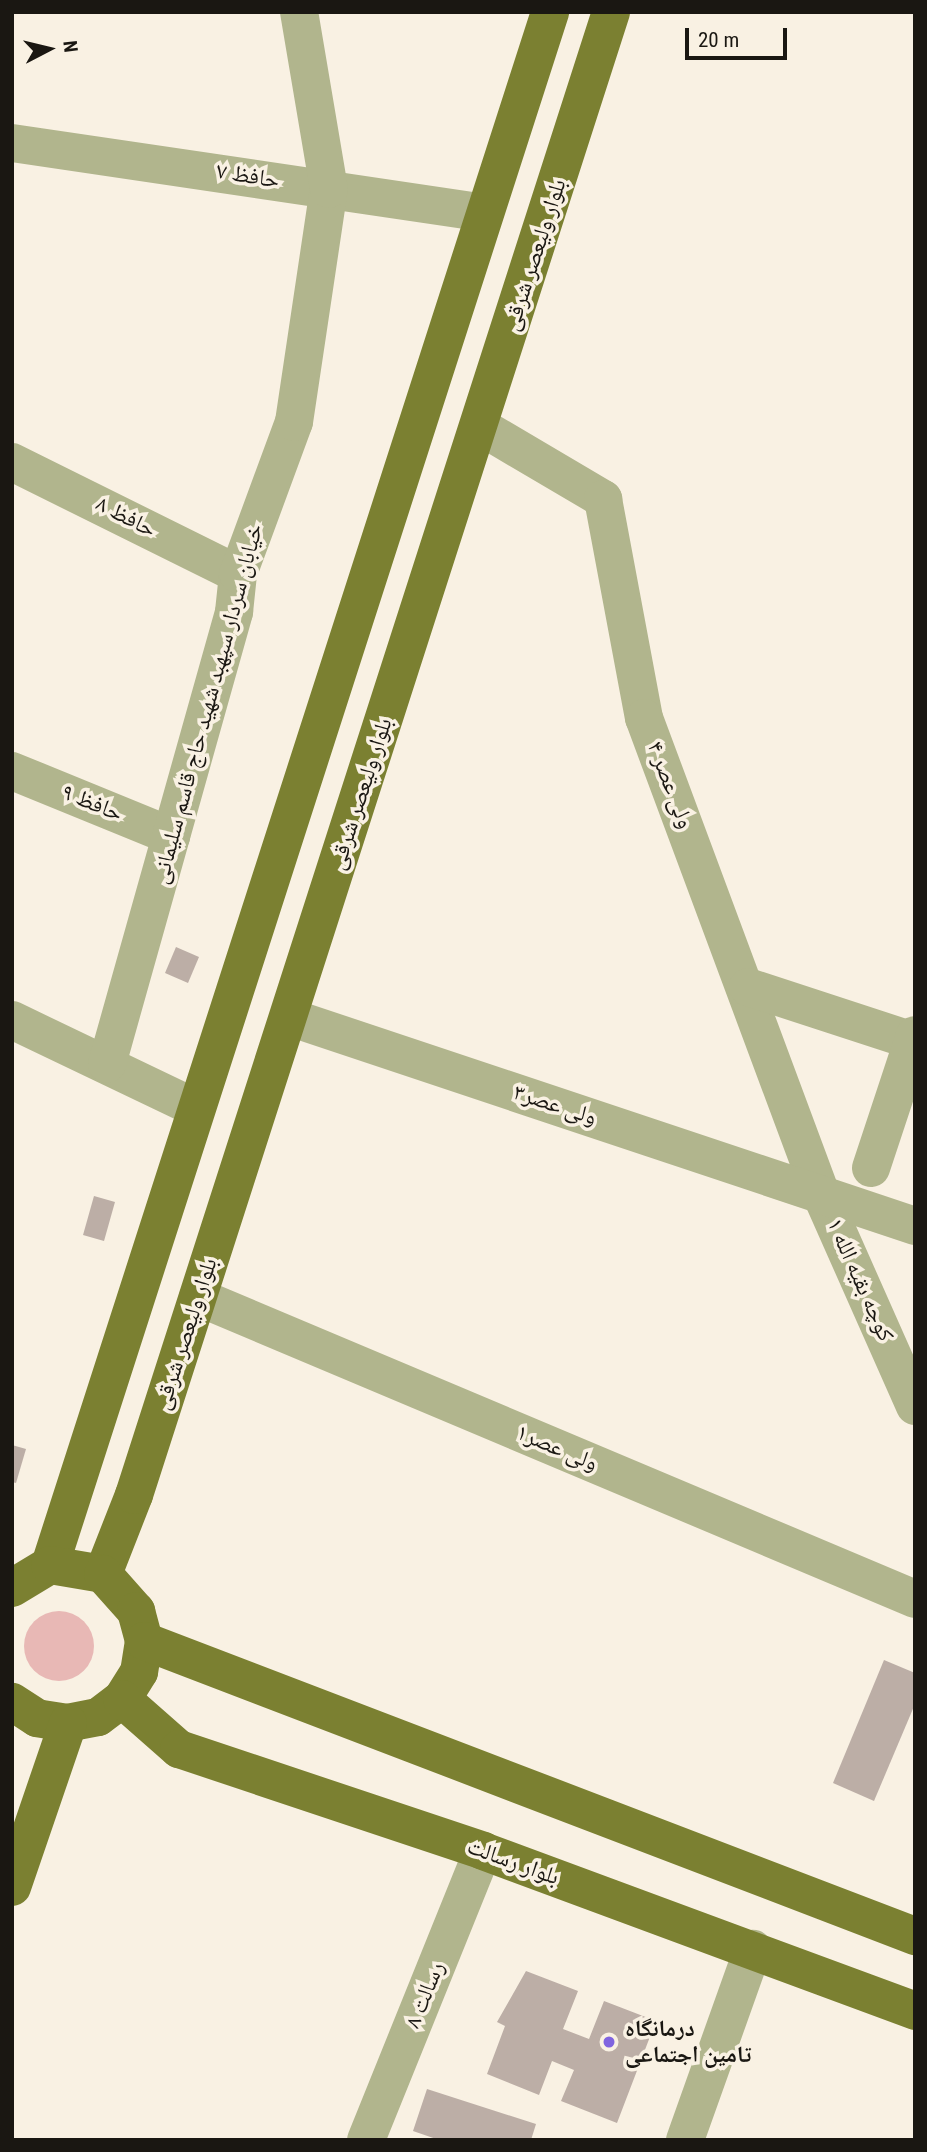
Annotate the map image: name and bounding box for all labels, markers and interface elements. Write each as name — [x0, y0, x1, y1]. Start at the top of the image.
north arrow — [14, 14, 84, 84]
scale bar — [689, 14, 790, 58]
text: 20 m — [698, 28, 739, 52]
text: N — [58, 39, 82, 54]
street label: حافظ ۷ — [214, 157, 282, 195]
street label: بلوار ولیعصر شرقی — [497, 176, 573, 334]
street label: حافظ ۸ — [91, 490, 161, 544]
street label: خیابان سردار سپهبد شهید حاج قاسم سلیمانی — [147, 521, 269, 887]
street label: بلوار ولیعصر شرقی — [323, 715, 399, 873]
street label: ولی عصر ۴ — [641, 738, 699, 832]
street label: حافظ ۹ — [57, 778, 127, 828]
street label: ولی عصر۳ — [510, 1079, 600, 1131]
street label: کوچه بقیه الله ۱ — [821, 1214, 899, 1346]
street label: بلوار ولیعصر شرقی — [148, 1255, 224, 1413]
street label: ولی عصر۱ — [512, 1419, 602, 1477]
street label: بلوار رسالت — [463, 1833, 563, 1891]
street label: رسالت ۸ — [399, 1958, 451, 2032]
place label: درمانگاه تامین اجتماعی — [625, 2015, 751, 2069]
marker: درمانگاه تامین اجتماعی — [599, 2032, 619, 2052]

